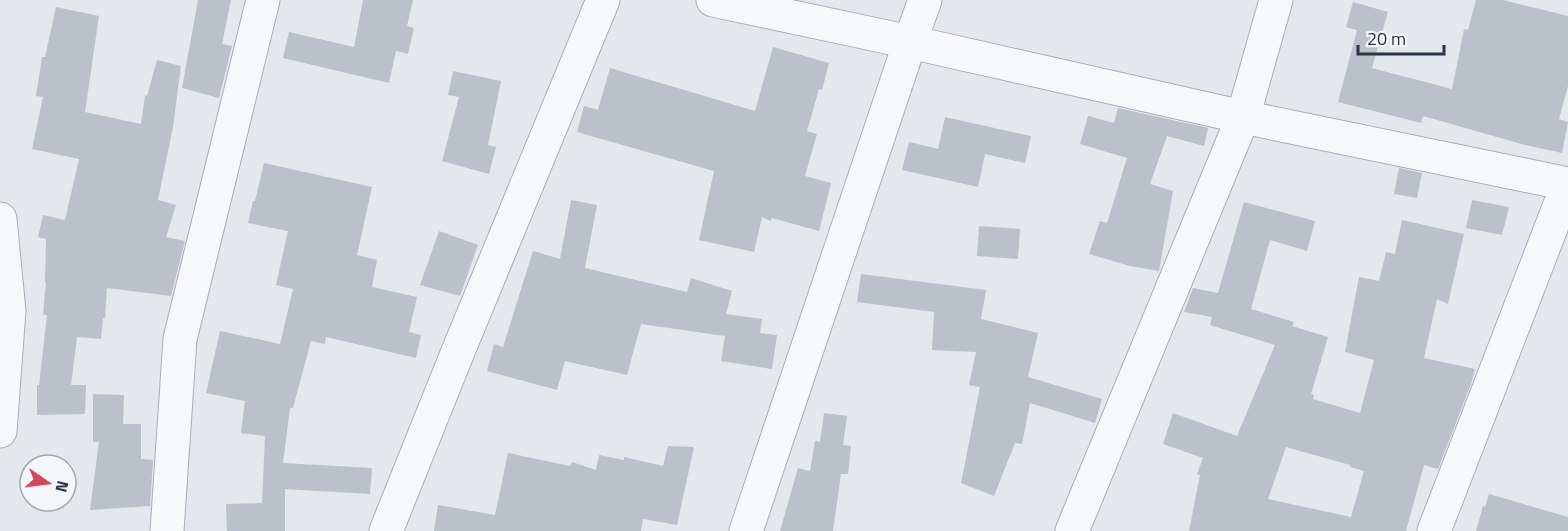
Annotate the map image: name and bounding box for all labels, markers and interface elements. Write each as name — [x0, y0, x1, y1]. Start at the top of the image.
scale bar — [1358, 18, 1444, 56]
text: 20 m — [1367, 25, 1406, 52]
north arrow — [18, 453, 78, 513]
text: N — [50, 478, 76, 495]

